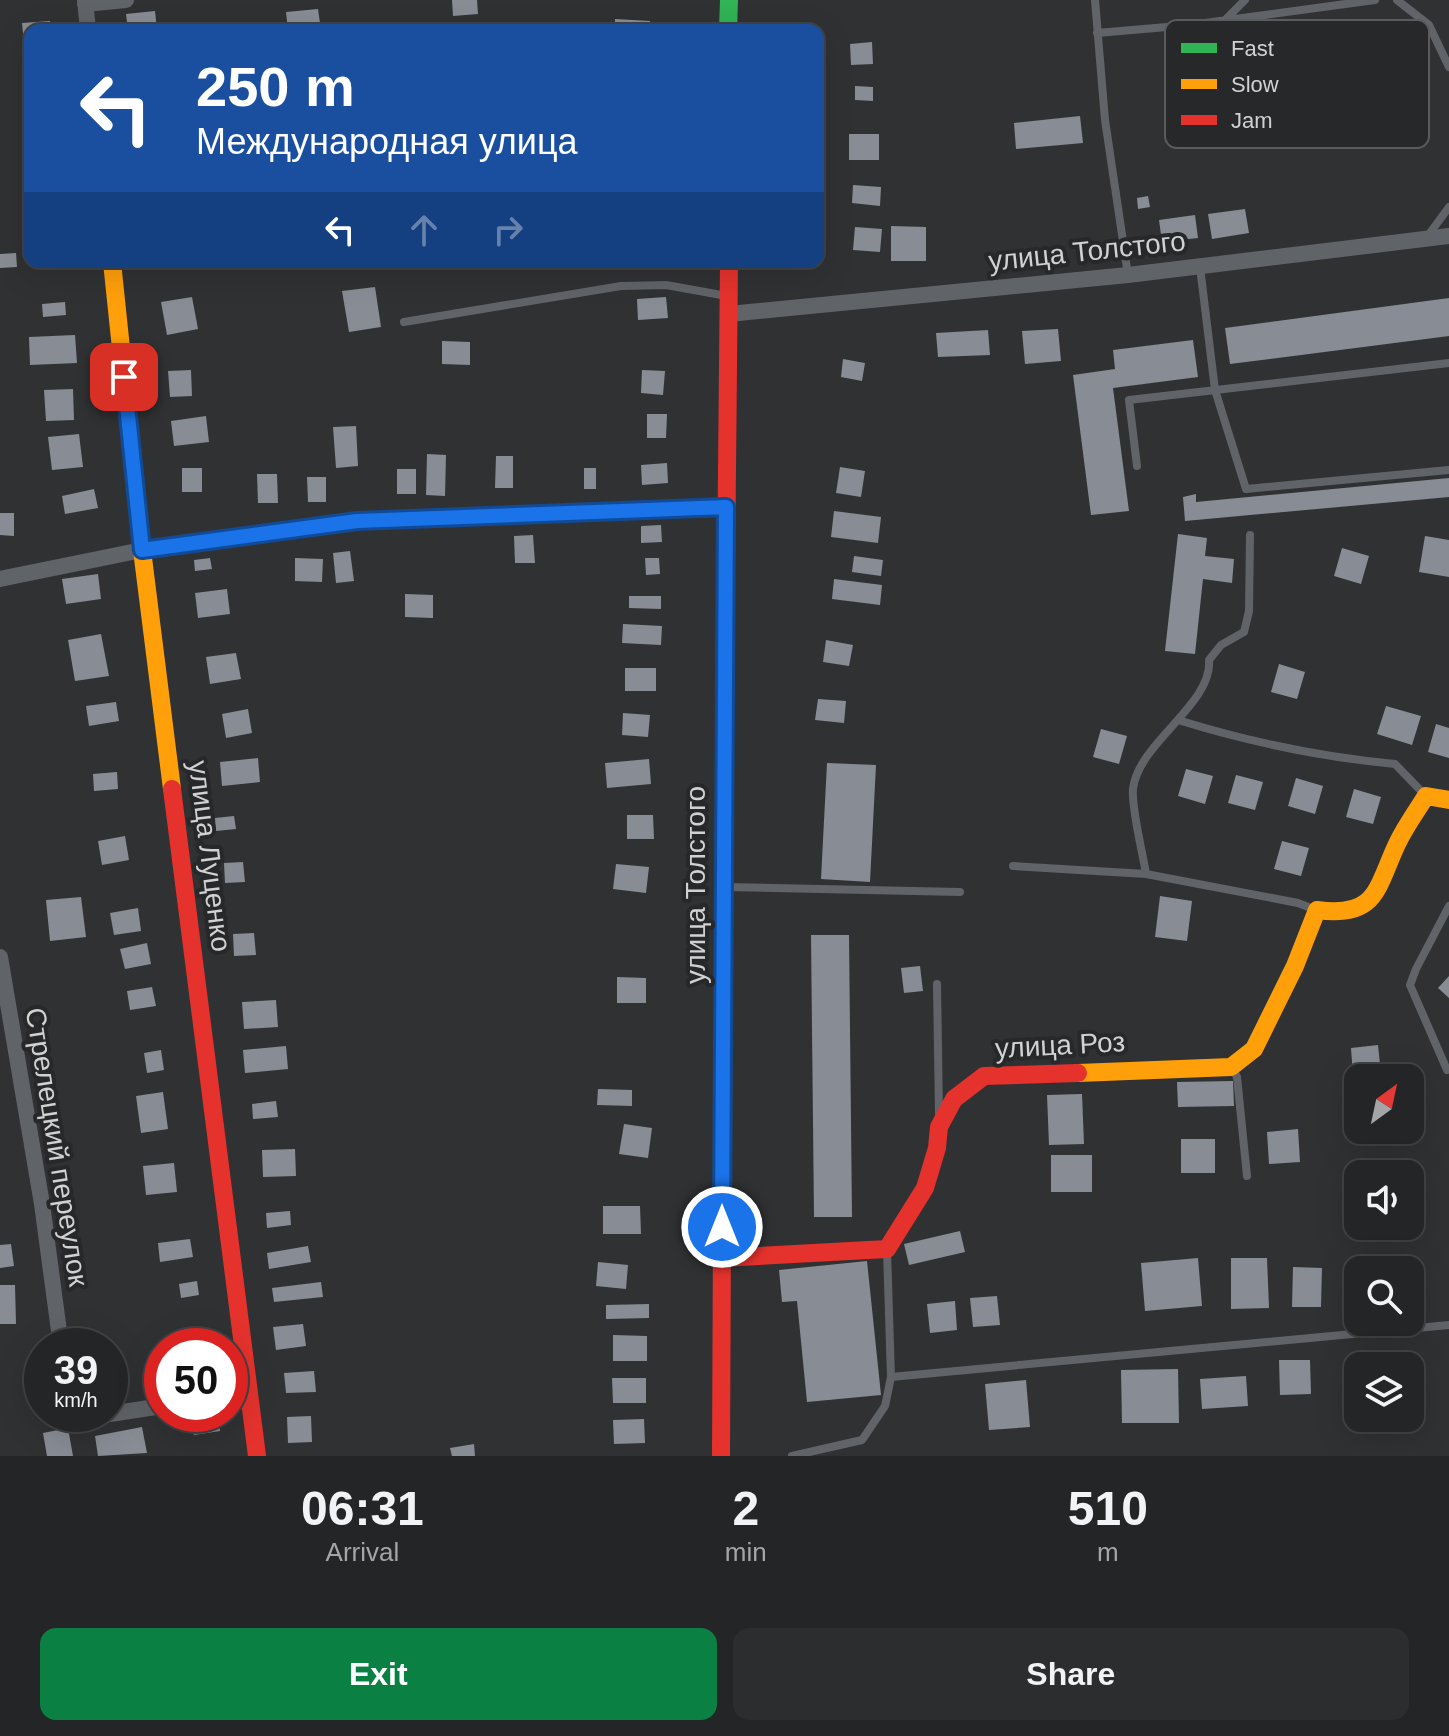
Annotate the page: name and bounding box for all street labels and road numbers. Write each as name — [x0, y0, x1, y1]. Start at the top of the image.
street label: улица Толстого — [987, 225, 1187, 277]
street label: улица Луценко — [183, 759, 237, 953]
street label: улица Толстого — [680, 786, 711, 984]
street label: Стрелецкий переулок — [20, 1005, 94, 1289]
street label: улица Роз — [994, 1026, 1126, 1064]

